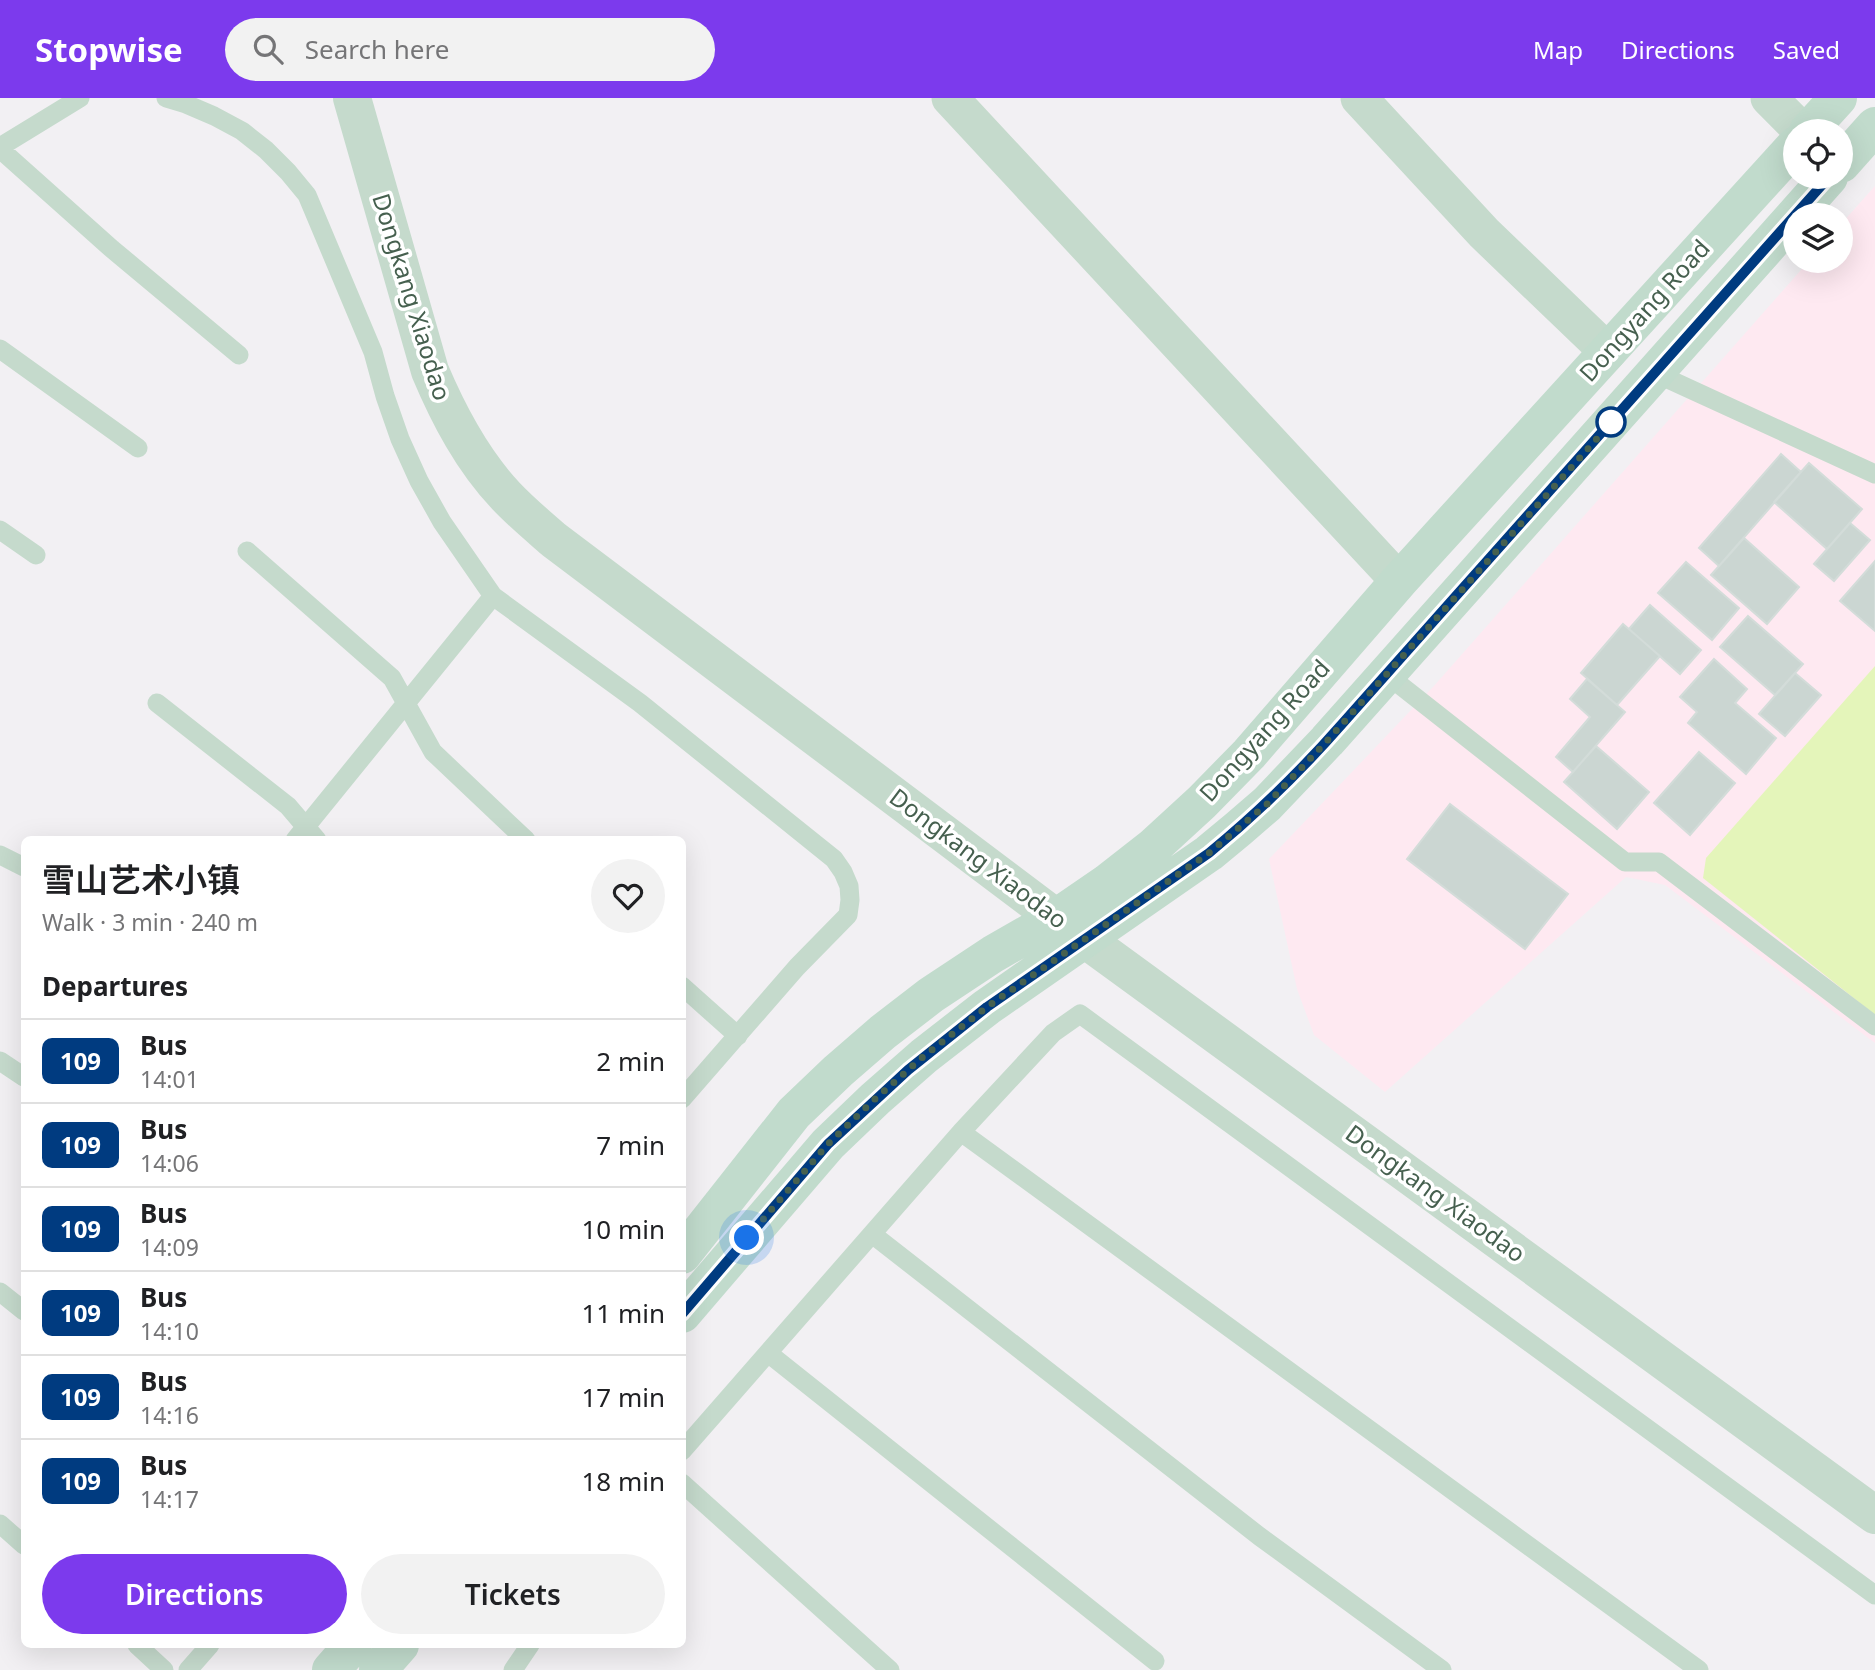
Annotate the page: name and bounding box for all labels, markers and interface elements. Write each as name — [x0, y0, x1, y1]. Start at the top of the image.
search box — [225, 18, 715, 81]
text: Stopwise — [35, 27, 183, 72]
icon: search — [249, 30, 287, 68]
text: Search here — [305, 31, 449, 67]
text: Map — [1533, 33, 1583, 66]
text: Directions — [1621, 33, 1735, 66]
text: Saved — [1773, 33, 1840, 66]
map controls — [1783, 119, 1853, 273]
button: locate — [1783, 119, 1853, 189]
street label: Dongkang Xiaodao — [365, 189, 460, 404]
button: layers — [1783, 203, 1853, 273]
street label: Dongyang Road — [1571, 232, 1717, 388]
unlabelled marker — [1596, 407, 1626, 437]
street label: Dongyang Road — [1191, 652, 1337, 808]
street label: Dongkang Xiaodao — [883, 780, 1075, 936]
text: 雪山艺术小镇 — [42, 857, 240, 902]
button: heart — [591, 859, 665, 933]
text: Walk · 3 min · 240 m — [42, 906, 258, 938]
text: Departures — [42, 968, 188, 1004]
text: Bus — [140, 1027, 187, 1063]
text: 2 min — [596, 1043, 665, 1079]
text: 109 — [60, 1044, 101, 1077]
text: 14:01 — [140, 1063, 199, 1095]
text: Bus — [140, 1111, 187, 1147]
street label: Dongkang Xiaodao — [1339, 1116, 1532, 1269]
text: 7 min — [596, 1127, 665, 1163]
text: 109 — [60, 1128, 101, 1161]
text: 14:06 — [140, 1147, 199, 1179]
text: Bus — [140, 1195, 187, 1231]
text: 10 min — [581, 1211, 665, 1247]
text: 109 — [60, 1212, 101, 1245]
your location — [729, 1220, 764, 1255]
text: 14:09 — [140, 1231, 199, 1263]
text: Bus — [140, 1279, 187, 1315]
text: 11 min — [581, 1295, 665, 1331]
text: 109 — [60, 1296, 101, 1329]
text: 14:10 — [140, 1315, 199, 1347]
text: Bus — [140, 1363, 187, 1399]
text: 17 min — [581, 1379, 665, 1415]
text: 109 — [60, 1380, 101, 1413]
text: 14:16 — [140, 1399, 199, 1431]
text: Bus — [140, 1447, 187, 1483]
text: 18 min — [581, 1463, 665, 1499]
text: 109 — [60, 1464, 101, 1497]
text: 14:17 — [140, 1483, 199, 1515]
button: Directions — [42, 1554, 347, 1634]
button: Tickets — [361, 1554, 665, 1634]

